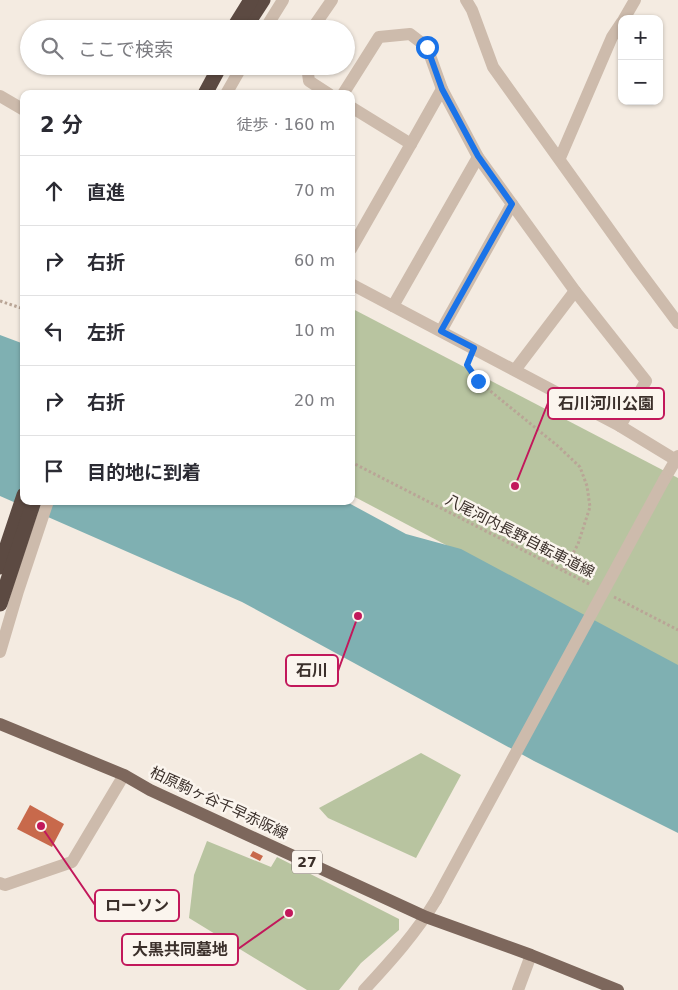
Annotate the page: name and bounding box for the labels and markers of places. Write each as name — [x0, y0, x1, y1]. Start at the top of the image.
callout: 石川河川公園 — [548, 388, 664, 419]
callout: 石川 — [286, 655, 338, 686]
callout: ローソン — [95, 890, 179, 921]
callout: 大黒共同墓地 — [122, 934, 238, 965]

